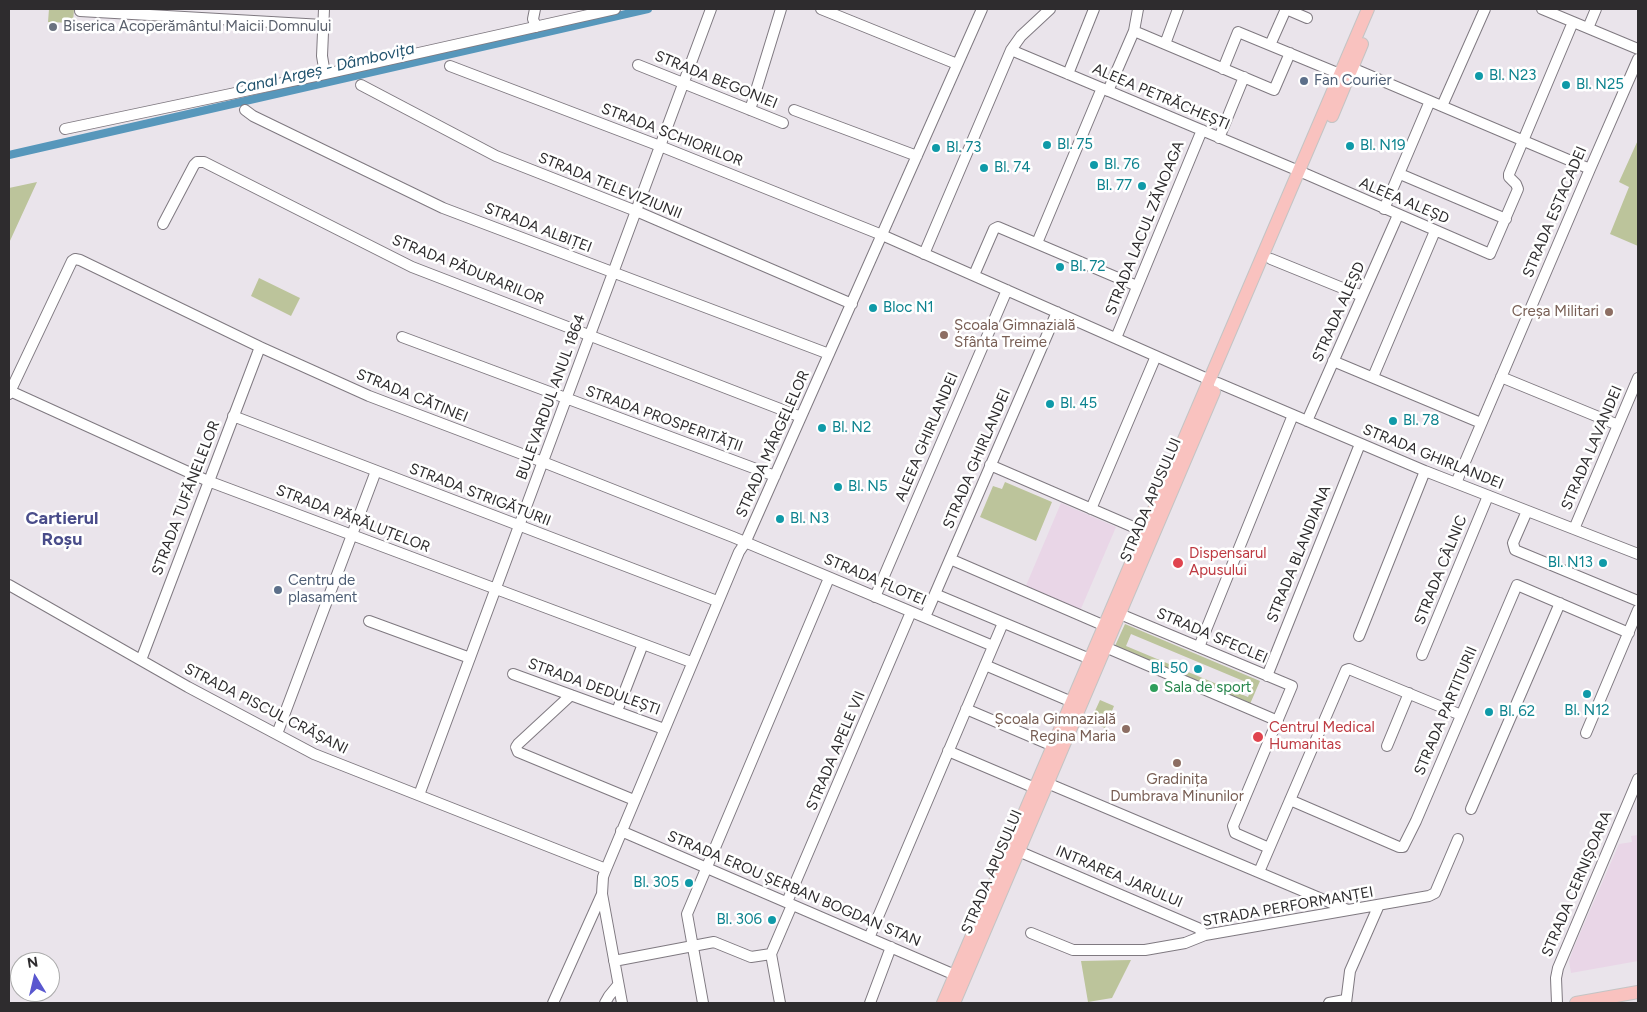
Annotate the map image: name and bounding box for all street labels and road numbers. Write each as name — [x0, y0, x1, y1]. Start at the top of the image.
street label: STRADA BEGONIEI — [652, 47, 780, 113]
street label: ALEEA PETRĂCHEȘTI — [1090, 60, 1232, 134]
street label: STRADA SCHIORILOR — [599, 100, 745, 170]
street label: STRADA LACUL ZĂNOAGA — [1102, 138, 1188, 318]
street label: STRADA ESTACADEI — [1519, 144, 1591, 280]
street label: STRADA TELEVIZIUNII — [535, 149, 685, 223]
street label: ALEEA ALEȘD — [1356, 174, 1452, 228]
street label: STRADA ALBIȚEI — [482, 199, 594, 257]
street label: STRADA PĂDURARILOR — [389, 231, 547, 309]
street label: STRADA ALEȘD — [1309, 259, 1369, 365]
street label: BULEVARDUL ANUL 1864 — [513, 312, 589, 482]
street label: STRADA CĂTINEI — [353, 365, 471, 427]
street label: STRADA MĂRGELELOR — [732, 368, 814, 520]
street label: ALEEA GHIRLANDEI — [892, 370, 962, 504]
street label: STRADA PROSPERITĂȚII — [583, 382, 745, 456]
street label: STRADA LAVANDEI — [1558, 383, 1626, 513]
street label: STRADA GHIRLANDEI — [939, 386, 1015, 532]
street label: STRADA TUFĂNELELOR — [148, 418, 224, 578]
street label: STRADA GHIRLANDEI — [1360, 421, 1506, 493]
street label: STRADA APUSULUI — [1117, 435, 1185, 565]
street label: STRADA STRIGĂTURII — [407, 460, 553, 530]
street label: STRADA PĂRĂLUȚELOR — [273, 481, 433, 557]
street label: STRADA BLANDIANA — [1263, 483, 1335, 625]
street label: STRADA CÂLNIC — [1411, 513, 1471, 627]
street label: STRADA FLOTEI — [821, 550, 929, 610]
street label: STRADA SFECLEI — [1154, 604, 1270, 668]
street label: STRADA PARTITURII — [1411, 644, 1481, 778]
street label: STRADA DEDULEȘTI — [525, 655, 663, 719]
street label: STRADA PISCUL CRĂȘANI — [181, 660, 351, 758]
street label: STRADA APELE VII — [803, 689, 869, 813]
street label: STRADA APUSULUI — [958, 807, 1026, 937]
street label: STRADA CERNIȘOARA — [1538, 808, 1616, 960]
street label: STRADA EROU ȘERBAN BOGDAN STAN — [664, 827, 924, 951]
street label: INTRAREA JARULUI — [1053, 842, 1185, 912]
street label: STRADA PERFORMANȚEI — [1201, 883, 1375, 931]

